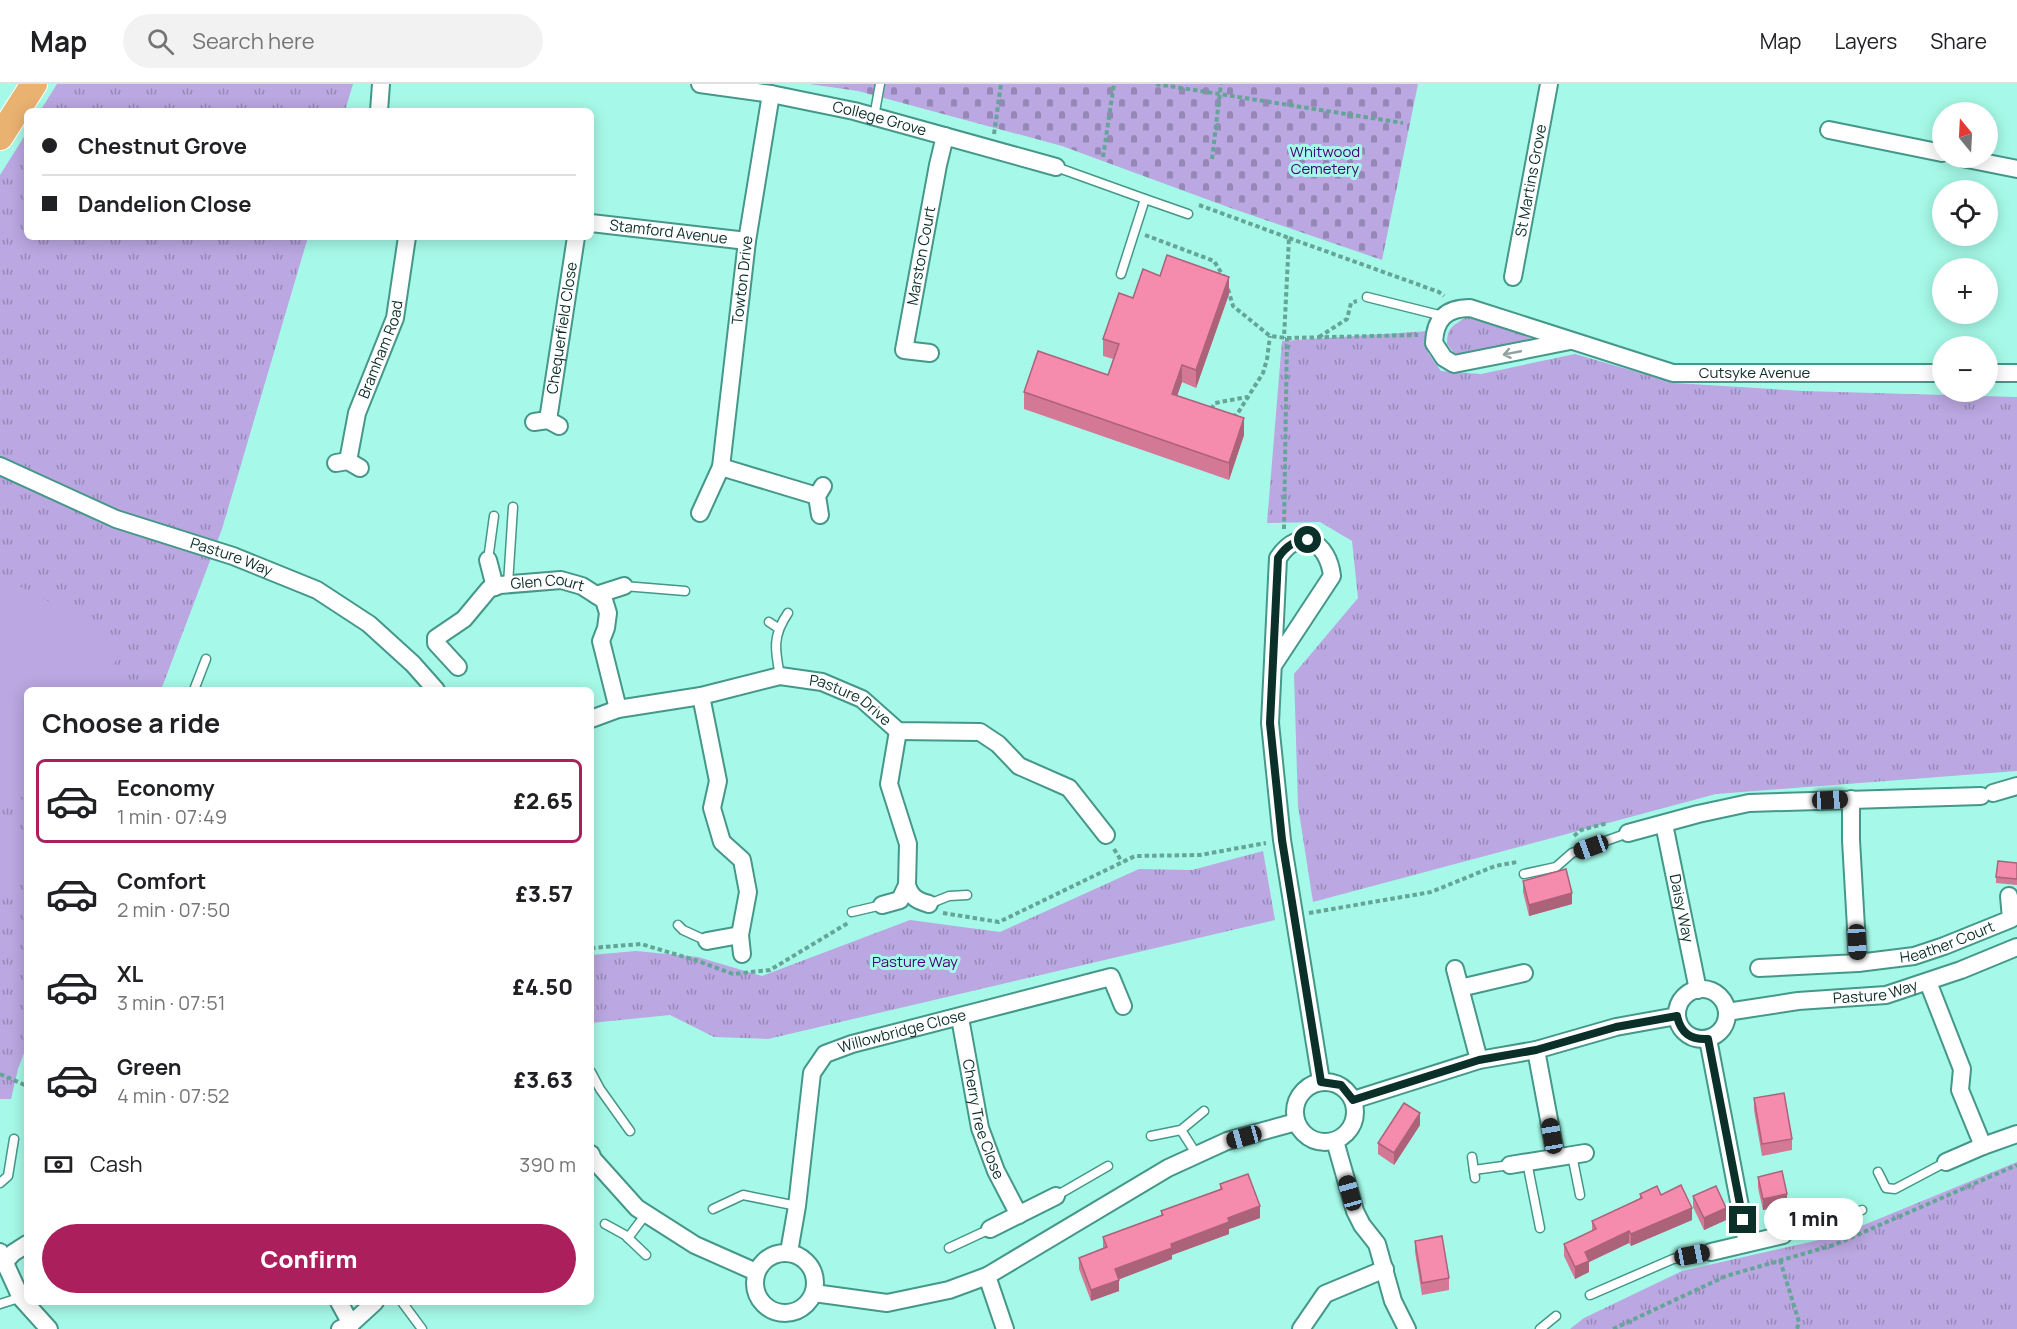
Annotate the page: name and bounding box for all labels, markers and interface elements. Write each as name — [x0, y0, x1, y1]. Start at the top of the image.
search box — [123, 14, 543, 68]
text: Map — [30, 22, 87, 60]
icon: search — [144, 25, 177, 58]
text: Search here — [192, 26, 315, 56]
text: Map — [1760, 27, 1801, 55]
text: Layers — [1834, 27, 1897, 55]
text: Share — [1930, 27, 1987, 55]
street label: College Grove — [831, 96, 929, 141]
north arrow — [1932, 102, 1998, 168]
map controls — [1932, 102, 1998, 402]
street label: St Martins Grove — [1510, 122, 1551, 239]
text: Chestnut Grove — [78, 131, 247, 161]
park label: Whitwood Cemetery — [1290, 141, 1360, 179]
button: locate — [1932, 180, 1998, 246]
text: Dandelion Close — [78, 189, 251, 219]
street label: Marston Court — [901, 204, 940, 307]
street label: Stamford Avenue — [608, 214, 729, 249]
street label: Towton Drive — [726, 234, 758, 326]
button: + — [1932, 258, 1998, 324]
street label: Chequerfield Close — [541, 260, 582, 396]
street label: Bramham Road — [353, 299, 408, 402]
button: − — [1932, 336, 1998, 402]
one-way arrow — [1503, 348, 1523, 359]
street label: Cutsyke Avenue — [1699, 362, 1811, 383]
route start — [1294, 526, 1321, 553]
street label: Pasture Way — [188, 532, 276, 581]
street label: Glen Court — [510, 569, 587, 596]
street label: Pasture Drive — [808, 669, 896, 730]
text: Choose a ride — [42, 704, 220, 741]
text: Economy — [117, 773, 215, 803]
icon: car — [45, 774, 99, 828]
text: £2.65 — [513, 786, 573, 816]
car — [1812, 790, 1848, 810]
text: 1 min · 07:49 — [117, 803, 227, 830]
car — [1571, 832, 1611, 862]
text: Comfort — [117, 866, 206, 896]
icon: car — [45, 867, 99, 921]
street label: Daisy Way — [1664, 872, 1699, 944]
text: £3.57 — [515, 879, 573, 909]
text: 2 min · 07:50 — [117, 896, 230, 923]
street label: Heather Court — [1899, 916, 1997, 968]
car — [1847, 924, 1867, 960]
park label: Pasture Way — [872, 951, 958, 972]
text: XL — [117, 959, 143, 989]
icon: car — [45, 960, 99, 1014]
text: £4.50 — [513, 972, 573, 1002]
street label: Pasture Way — [1832, 974, 1921, 1009]
text: 3 min · 07:51 — [117, 989, 226, 1016]
street label: Willowbridge Close — [835, 1004, 968, 1058]
text: Green — [117, 1052, 182, 1082]
icon: car — [45, 1053, 99, 1107]
street label: Cherry Tree Close — [958, 1057, 1010, 1183]
text: £3.63 — [514, 1065, 573, 1095]
text: 4 min · 07:52 — [117, 1082, 229, 1109]
car — [1540, 1117, 1564, 1155]
car — [1224, 1123, 1264, 1151]
icon: cash — [42, 1148, 75, 1181]
text: Cash — [90, 1149, 143, 1179]
text: 390 m — [519, 1151, 576, 1178]
car — [1336, 1173, 1364, 1213]
callout: 1 min — [1764, 1199, 1863, 1241]
text: 1 min — [1788, 1205, 1839, 1232]
route end — [1729, 1206, 1756, 1233]
button: Confirm — [42, 1224, 576, 1293]
car — [1673, 1243, 1711, 1267]

